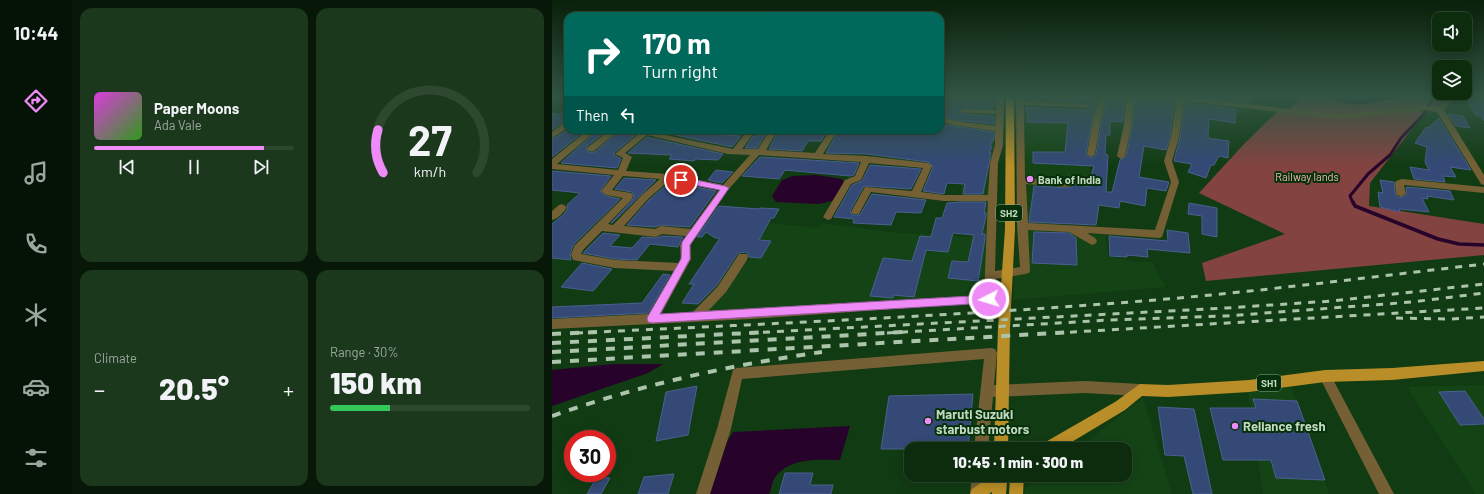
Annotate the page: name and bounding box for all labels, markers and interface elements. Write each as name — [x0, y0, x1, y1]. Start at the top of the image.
map controls — [1432, 12, 1472, 100]
button: sound — [1432, 12, 1472, 52]
text: 10:44 — [14, 22, 58, 44]
text: 170 m — [642, 26, 711, 60]
icon: right — [576, 28, 628, 80]
text: Turn right — [642, 60, 718, 82]
button: layers — [1432, 60, 1472, 100]
icon: directions — [22, 87, 50, 115]
text: Paper Moons — [154, 99, 239, 117]
icon: left — [617, 104, 639, 126]
text: Then — [576, 106, 609, 124]
text: 27 — [408, 114, 452, 164]
text: Ada Vale — [154, 117, 202, 133]
icon: previous — [116, 156, 138, 178]
icon: pause — [183, 156, 205, 178]
icon: next — [250, 156, 272, 178]
icon: music — [22, 159, 50, 187]
text: km/h — [414, 162, 446, 179]
pin — [664, 163, 698, 197]
icon: arrive — [670, 169, 692, 191]
park label: Railway lands — [1275, 170, 1339, 183]
place label: Bank of India — [1038, 173, 1101, 186]
marker: Bank of India — [1025, 174, 1035, 184]
road number: SH2 — [996, 205, 1022, 221]
icon: phone — [22, 230, 50, 258]
position arrow — [968, 278, 1010, 320]
icon: climate — [22, 301, 50, 329]
text: Range · 30% — [330, 344, 398, 360]
text: Climate — [94, 350, 137, 366]
text: 150 km — [330, 364, 422, 400]
text: 20.5° — [159, 370, 229, 406]
icon: car — [22, 373, 50, 401]
road number: SH1 — [1257, 375, 1281, 391]
text: − — [94, 376, 105, 402]
text: + — [283, 376, 294, 402]
place label: Maruti Suzuki starbust motors — [936, 406, 1030, 437]
marker: Maruti Suzuki starbust motors — [923, 416, 933, 426]
place label: Reliance fresh — [1243, 418, 1326, 434]
marker: Reliance fresh — [1230, 421, 1240, 431]
speed limit sign: 30 — [564, 430, 616, 482]
icon: filters — [22, 444, 50, 472]
text: 10:45 · 1 min · 300 m — [953, 453, 1083, 471]

